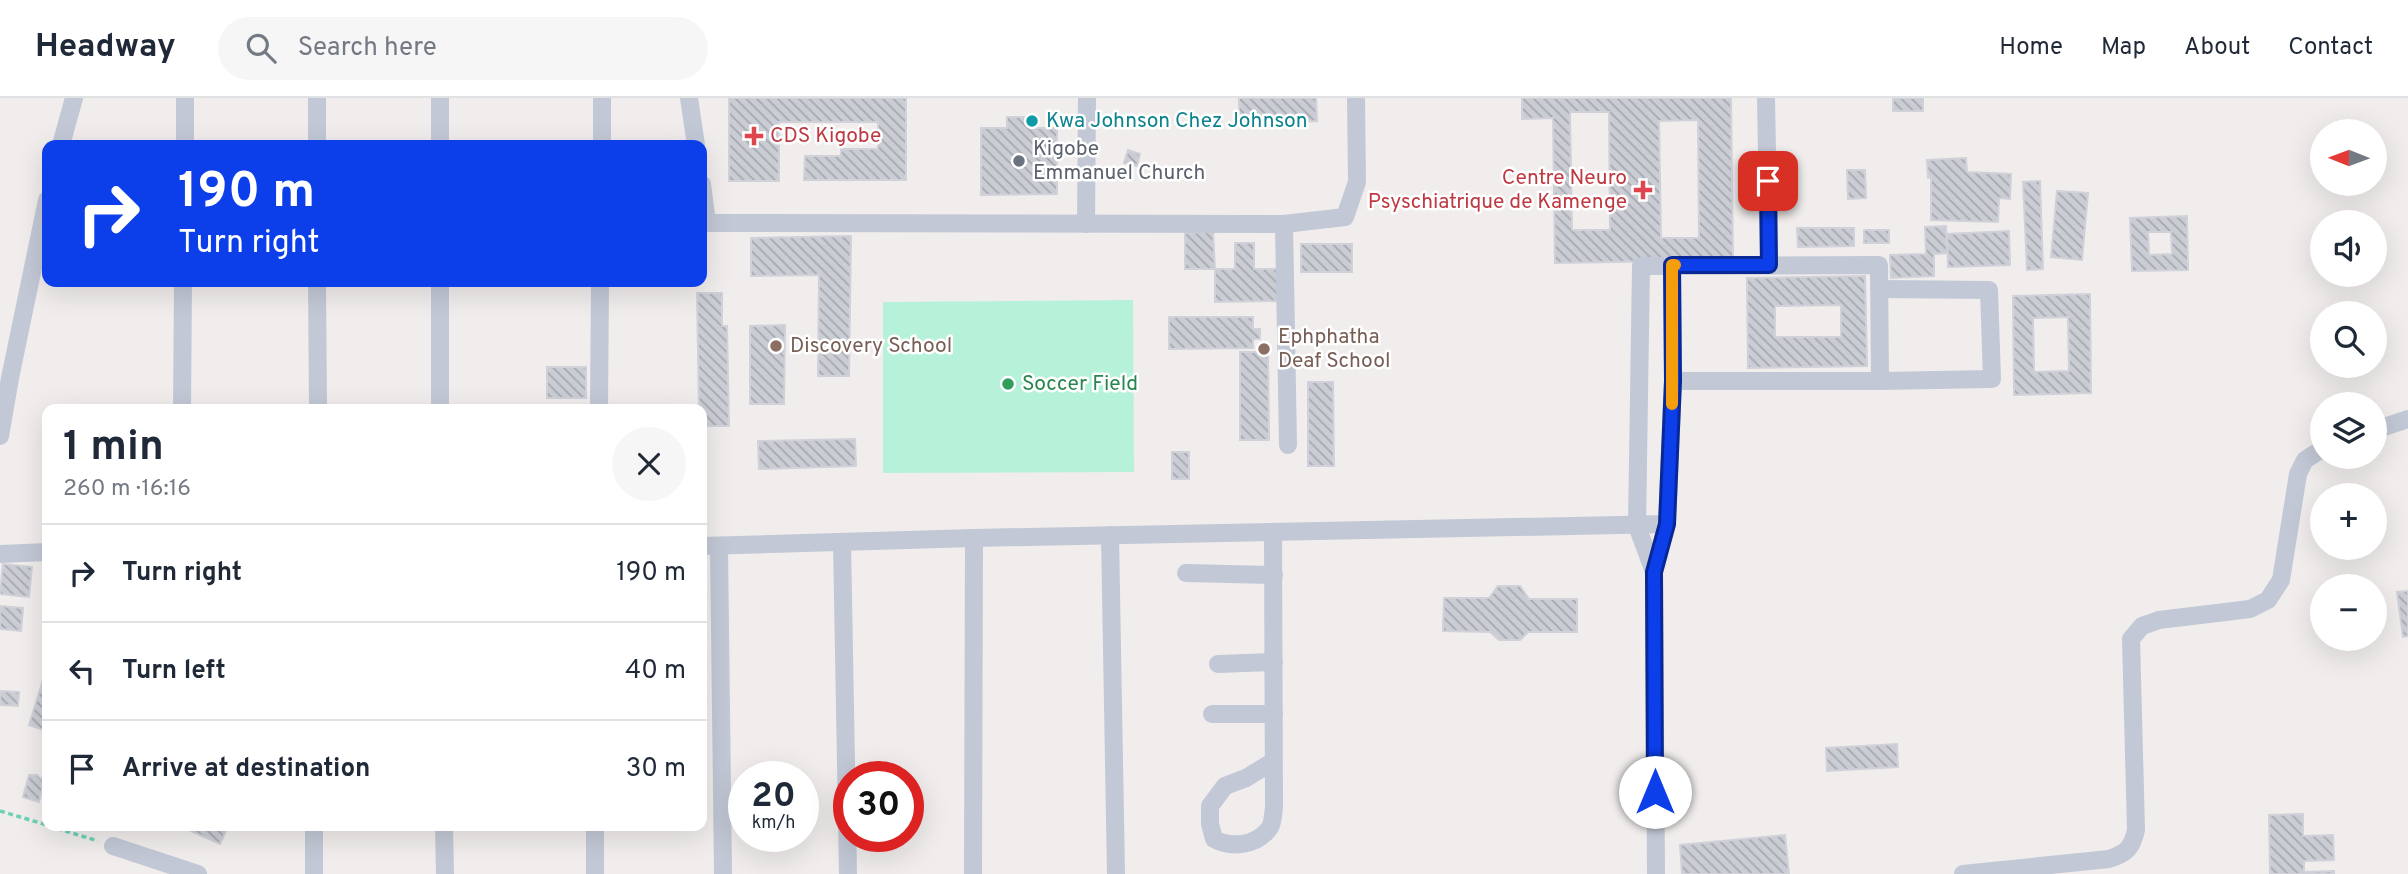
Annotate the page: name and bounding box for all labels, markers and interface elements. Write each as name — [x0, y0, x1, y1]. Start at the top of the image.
search box — [218, 17, 708, 80]
text: Headway — [35, 27, 176, 69]
icon: search — [242, 29, 280, 67]
text: Search here — [298, 32, 437, 65]
text: Home — [1999, 33, 2063, 63]
text: Map — [2101, 33, 2146, 63]
text: About — [2184, 33, 2250, 63]
text: Contact — [2288, 33, 2373, 63]
place label: Kwa Johnson Chez Johnson — [1046, 108, 1308, 135]
marker: Kwa Johnson Chez Johnson — [1024, 113, 1040, 129]
north arrow — [2310, 119, 2387, 196]
map controls — [2310, 119, 2387, 651]
place label: CDS Kigobe — [770, 123, 881, 150]
marker: CDS Kigobe — [744, 126, 764, 146]
place label: Kigobe Emmanuel Church — [1033, 136, 1205, 187]
pin — [1738, 151, 1798, 211]
marker: Kigobe Emmanuel Church — [1011, 153, 1027, 169]
icon: arrive — [1749, 162, 1787, 200]
text: 190 m — [178, 163, 315, 225]
place label: Centre Neuro Psyschiatrique de Kamenge — [1368, 165, 1627, 216]
icon: right — [63, 168, 154, 259]
marker: Centre Neuro Psyschiatrique de Kamenge — [1633, 180, 1653, 200]
button: sound — [2310, 210, 2387, 287]
text: Turn right — [178, 224, 320, 264]
button: search — [2310, 301, 2387, 378]
place label: Ephphatha Deaf School — [1278, 324, 1390, 375]
place label: Discovery School — [790, 333, 952, 360]
marker: Discovery School — [768, 338, 784, 354]
marker: Ephphatha Deaf School — [1256, 341, 1272, 357]
place label: Soccer Field — [1022, 371, 1138, 398]
marker: Soccer Field — [1000, 376, 1016, 392]
button: layers — [2310, 392, 2387, 469]
text: 1 min — [63, 422, 164, 475]
button: close — [612, 427, 686, 501]
text: 260 m · 16:16 — [63, 475, 191, 504]
button: + — [2310, 483, 2387, 560]
icon: right — [63, 554, 101, 592]
text: Turn right — [122, 557, 242, 590]
text: 190 m — [616, 557, 686, 590]
button: − — [2310, 574, 2387, 651]
icon: left — [63, 652, 101, 690]
text: Turn left — [122, 655, 226, 688]
text: 40 m — [625, 655, 686, 688]
icon: arrive — [63, 750, 101, 788]
text: Arrive at destination — [122, 753, 370, 786]
text: 30 m — [626, 753, 686, 786]
position arrow — [1618, 755, 1692, 829]
speed limit sign: 30 — [833, 761, 924, 852]
text: 20 — [751, 775, 796, 819]
text: km/h — [752, 812, 795, 835]

